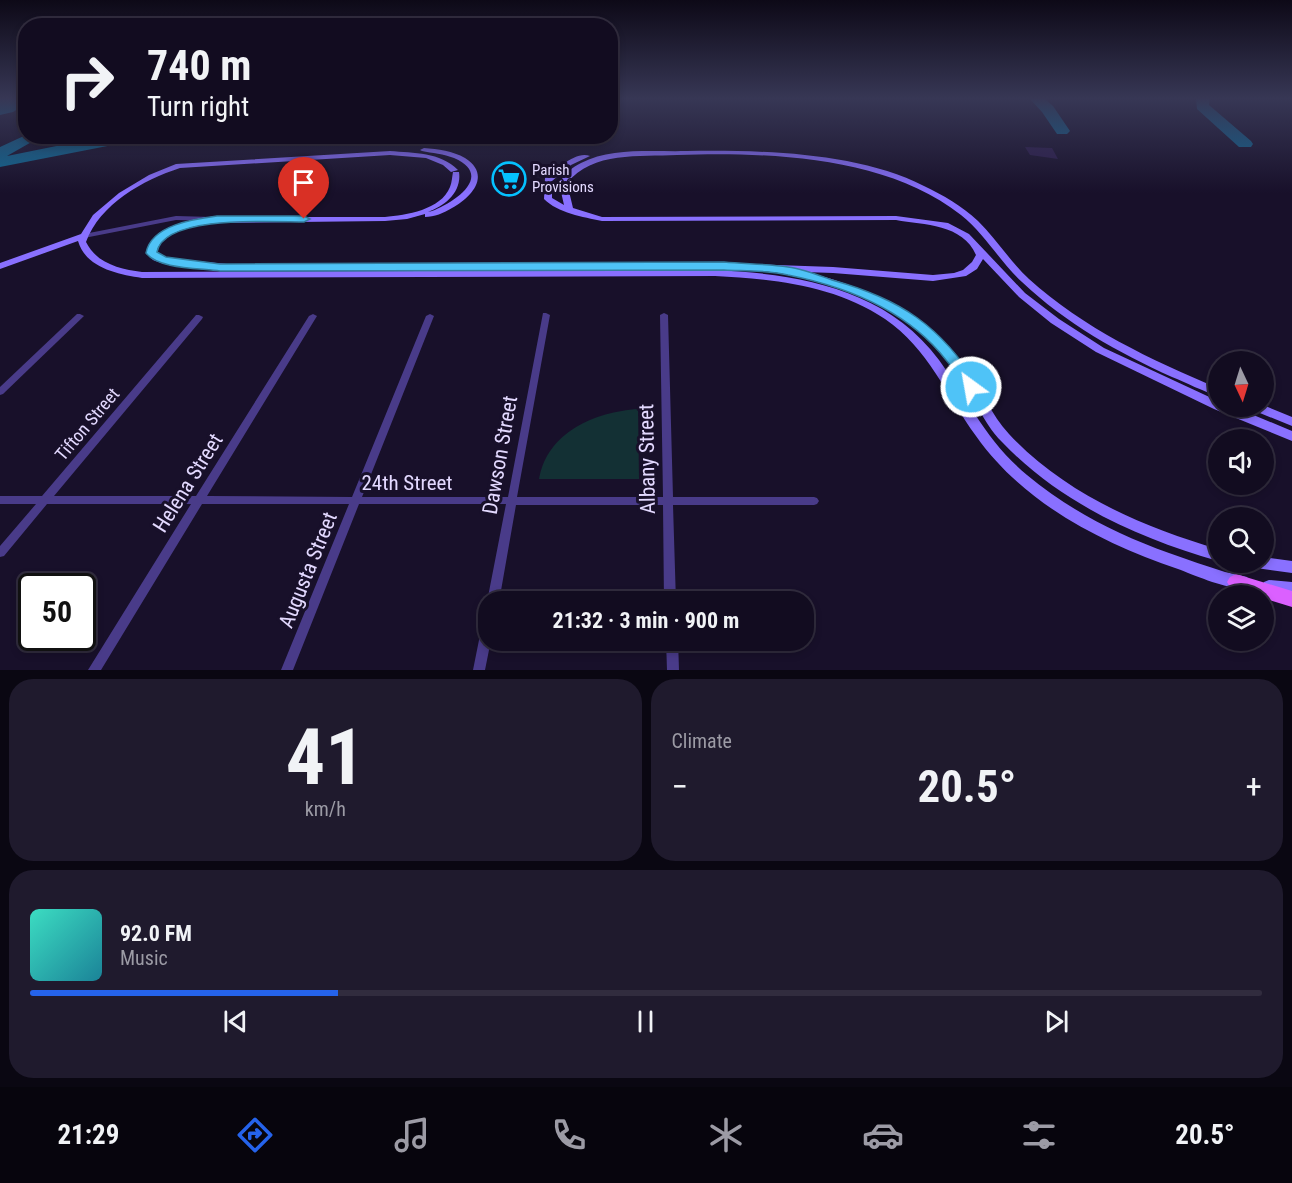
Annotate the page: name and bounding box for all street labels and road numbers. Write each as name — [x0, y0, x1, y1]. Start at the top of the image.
street label: Tifton Street — [51, 383, 123, 465]
street label: Dawson Street — [478, 394, 522, 516]
street label: Albany Street — [634, 404, 660, 514]
street label: Helena Street — [148, 429, 228, 537]
street label: 24th Street — [361, 471, 453, 495]
street label: Augusta Street — [274, 509, 342, 631]

